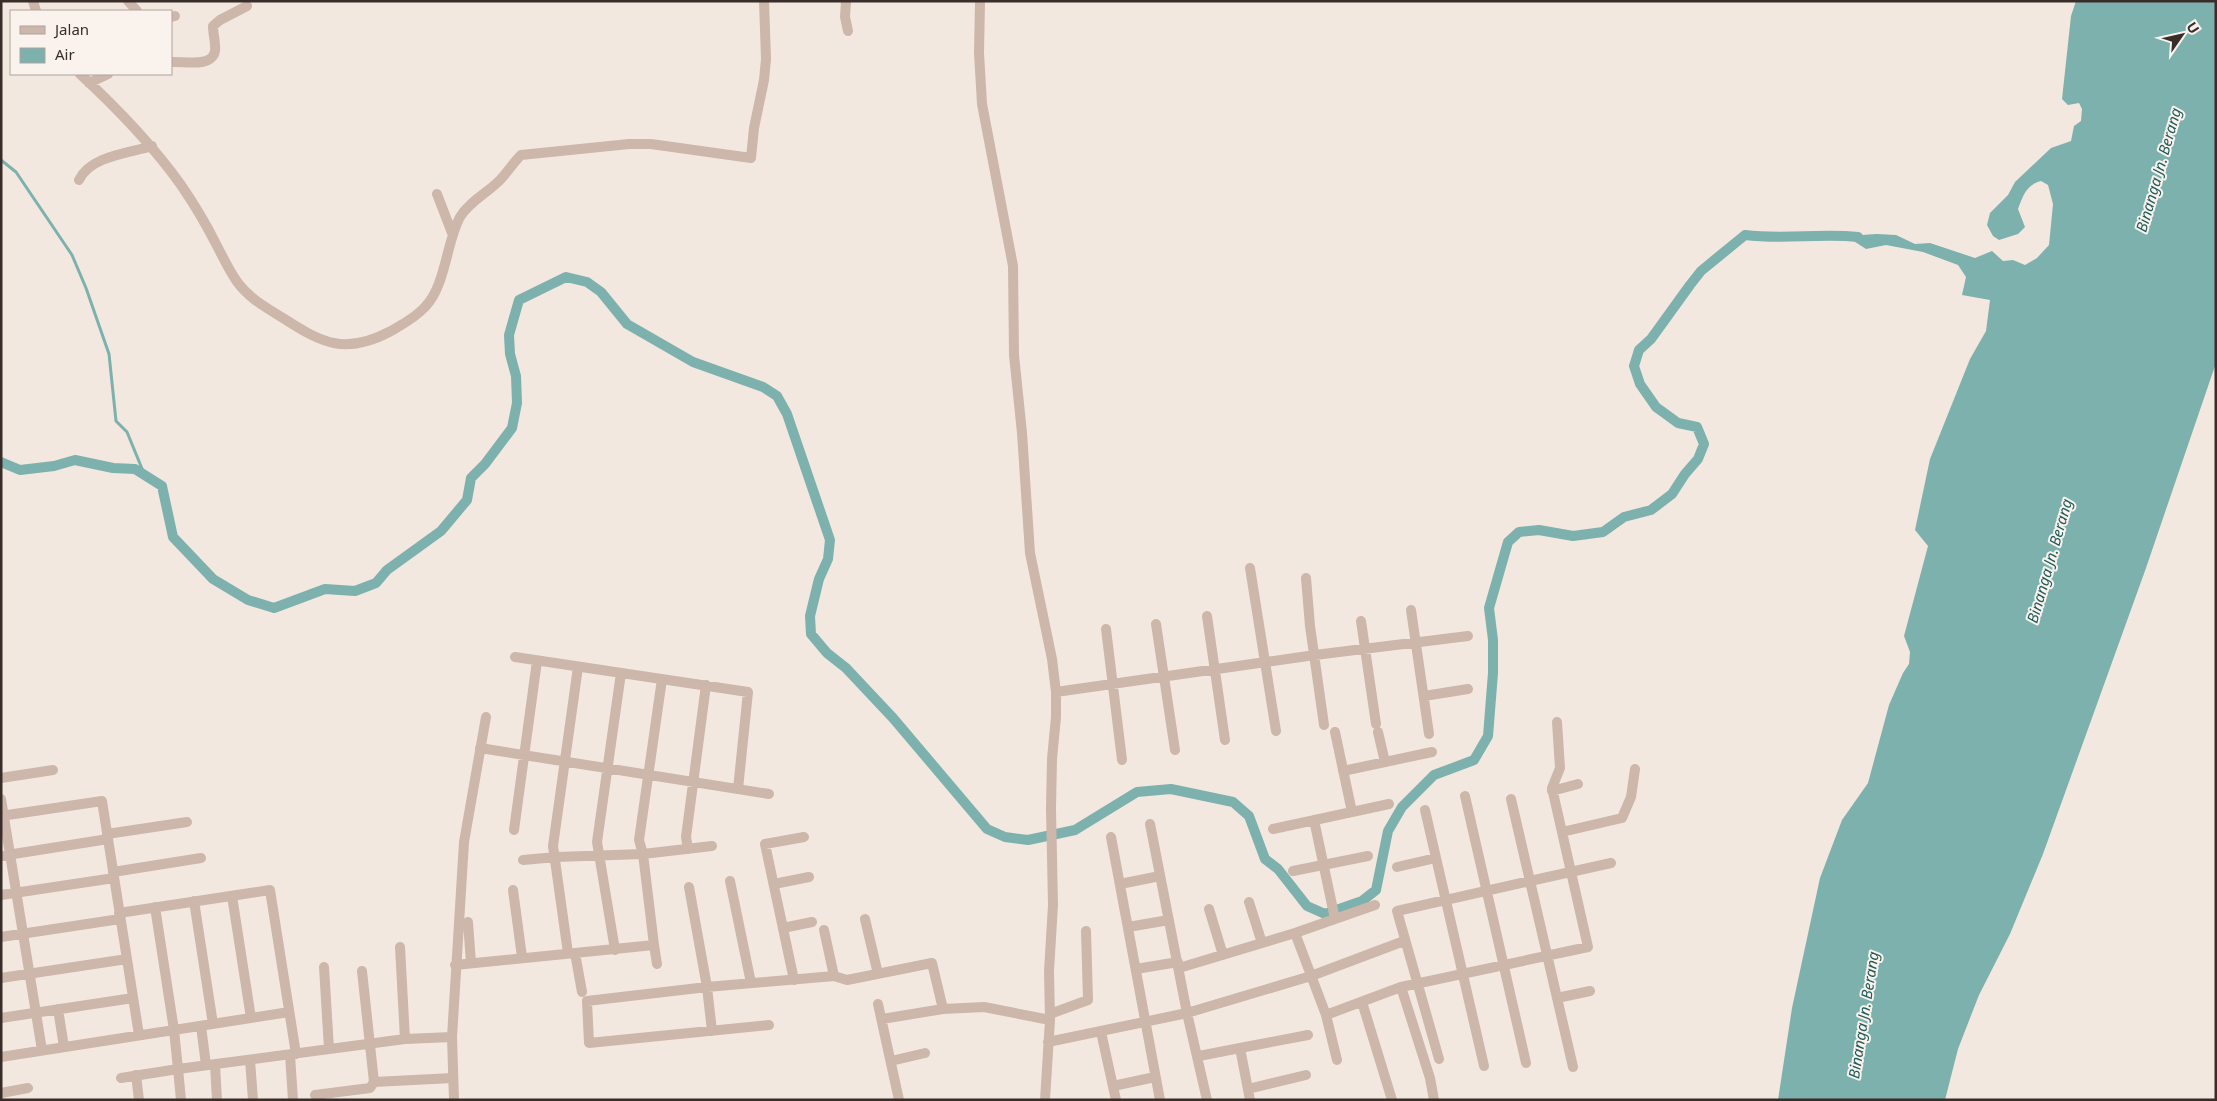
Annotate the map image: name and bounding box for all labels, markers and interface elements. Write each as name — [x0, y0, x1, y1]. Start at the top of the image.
legend — [10, 10, 172, 75]
north arrow — [2157, 10, 2207, 60]
text: U — [2182, 18, 2204, 37]
text: Jalan — [53, 19, 89, 39]
text: Air — [55, 44, 75, 64]
water label: Binanga Jn. Berang — [2131, 105, 2185, 234]
water label: Binanga Jn. Berang — [2022, 496, 2076, 625]
water label: Binanga Jn. Berang — [1843, 950, 1883, 1080]

